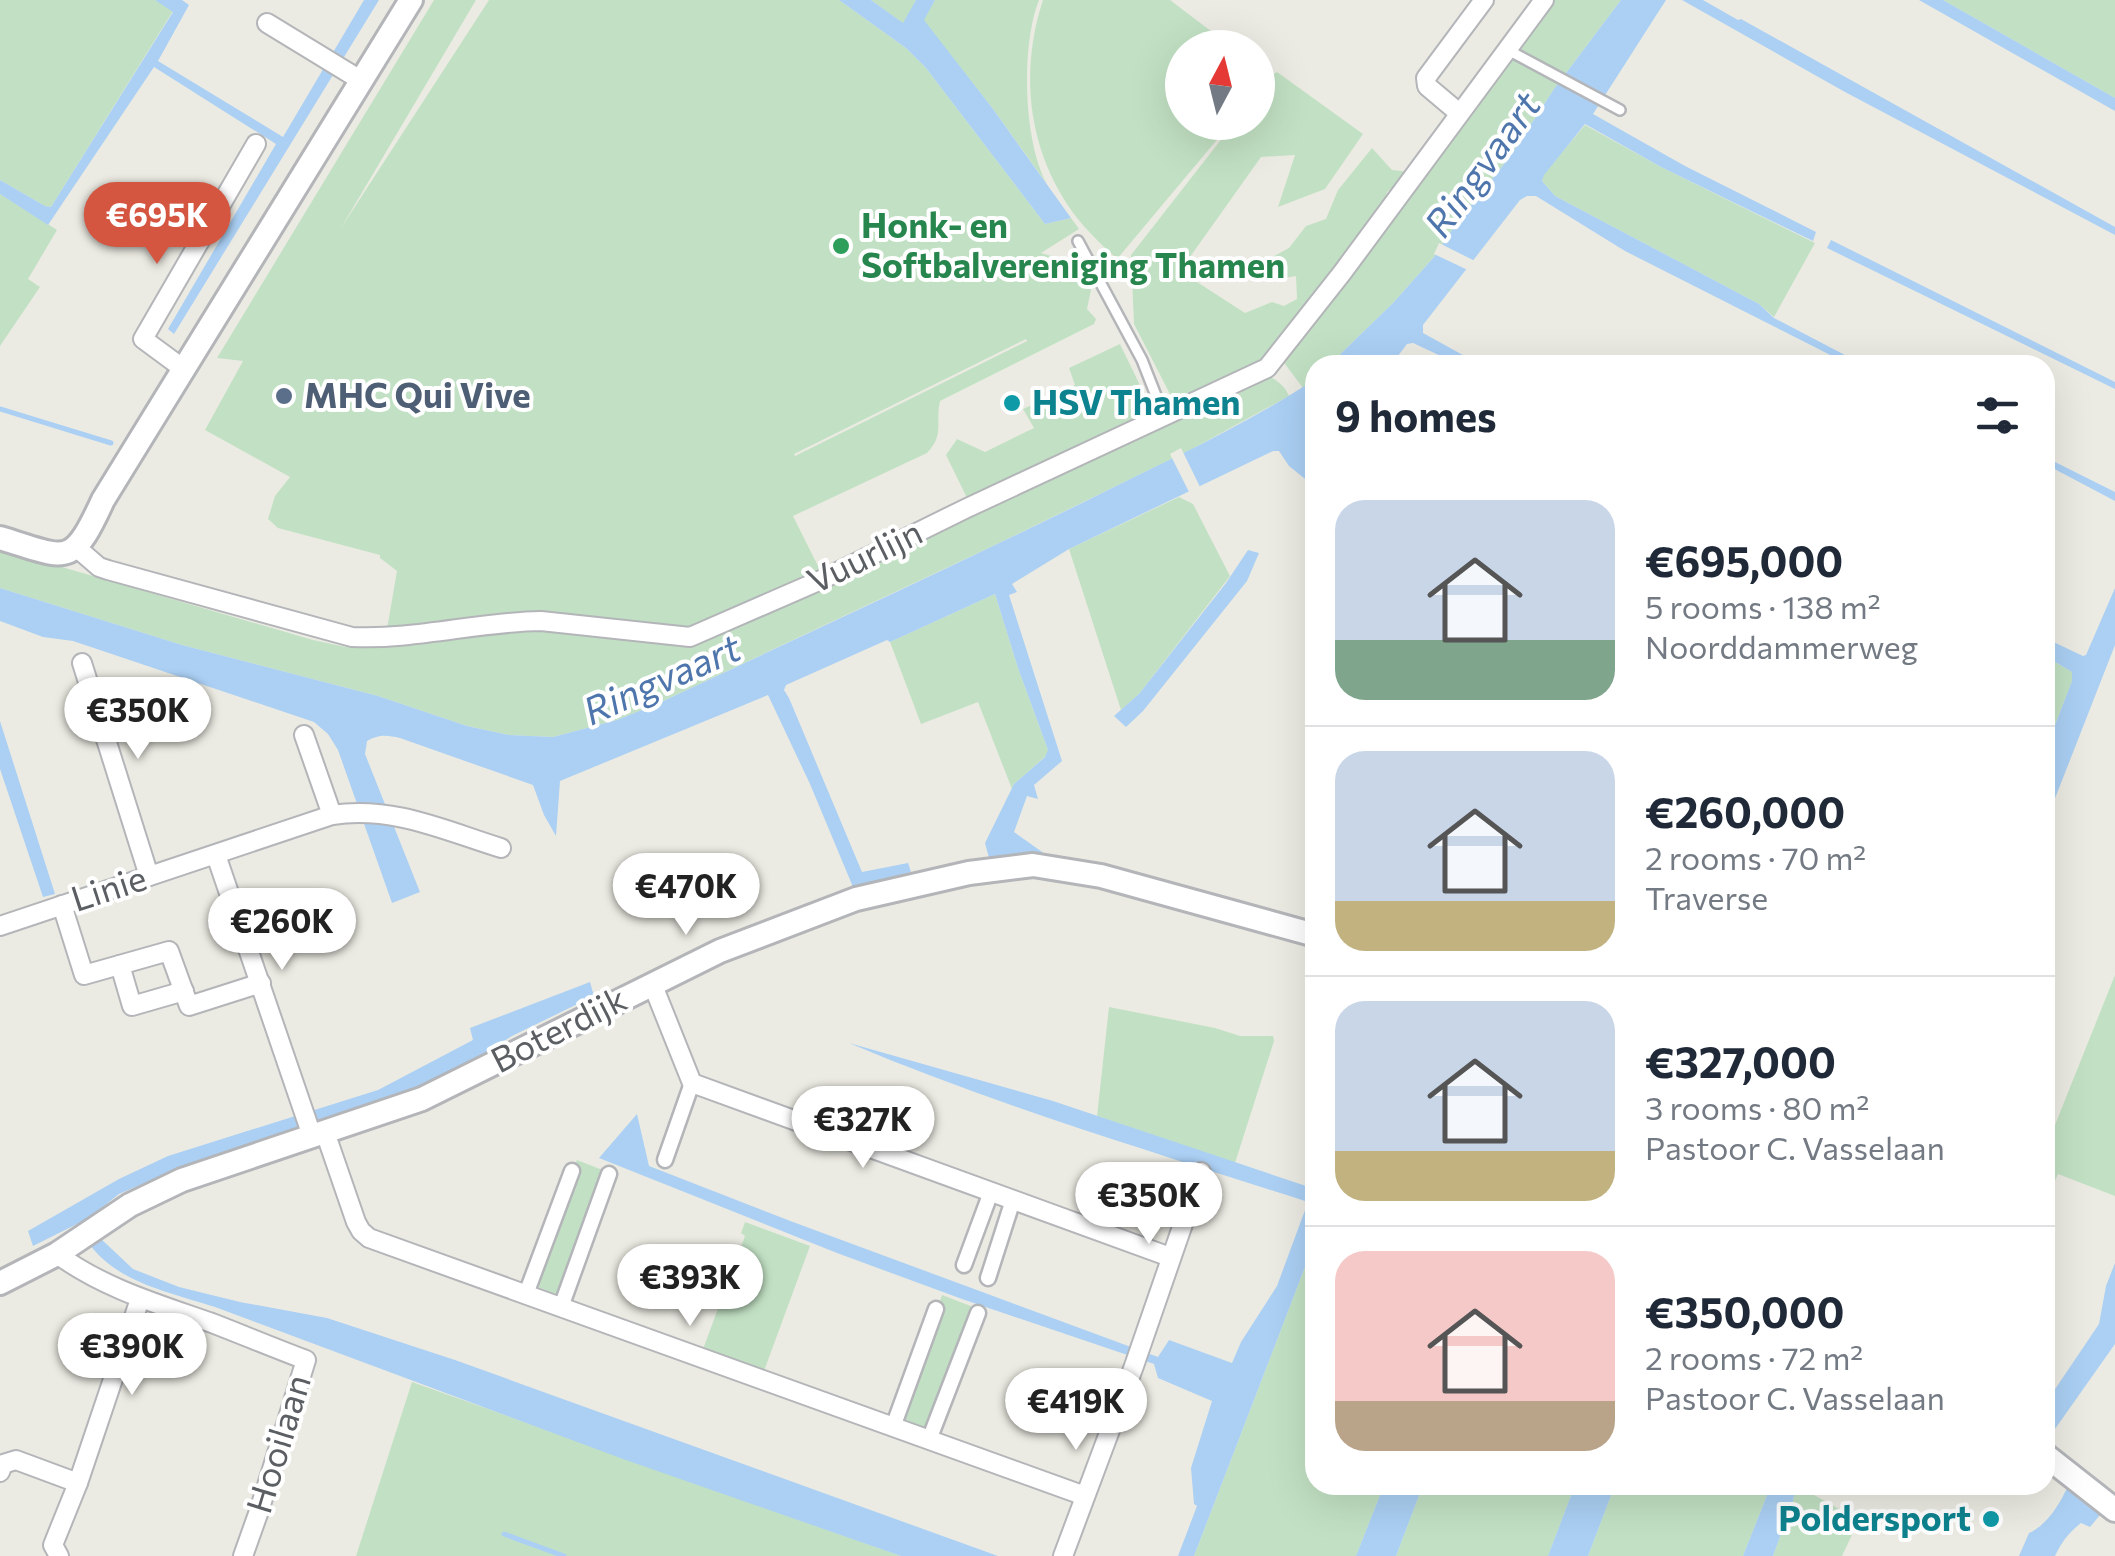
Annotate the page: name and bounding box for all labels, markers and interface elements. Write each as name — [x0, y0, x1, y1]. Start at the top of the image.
north arrow — [1165, 30, 1275, 140]
map controls — [1165, 30, 1275, 140]
water label: Ringvaart — [1413, 81, 1550, 245]
pin: €695K — [87, 182, 227, 267]
text: €695K — [106, 194, 208, 234]
place label: Honk- en Softbalvereniging Thamen — [861, 202, 1285, 285]
marker: Honk- en Softbalvereniging Thamen — [830, 235, 852, 257]
place label: MHC Qui Vive — [304, 372, 531, 415]
place label: HSV Thamen — [1032, 379, 1241, 422]
marker: MHC Qui Vive — [273, 385, 295, 407]
icon: filters — [1970, 388, 2025, 443]
text: 9 homes — [1335, 389, 1497, 441]
marker: HSV Thamen — [1001, 392, 1023, 414]
street label: Vuurlijn — [800, 509, 928, 601]
text: €695,000 — [1645, 534, 1843, 586]
icon: home — [1415, 540, 1535, 660]
text: 5 rooms · 138 m² — [1645, 586, 1881, 626]
water label: Ringvaart — [575, 622, 748, 733]
text: Noorddammerweg — [1645, 626, 1918, 666]
pin: €350K — [68, 677, 208, 762]
text: €350K — [86, 689, 190, 729]
text: €260,000 — [1645, 785, 1845, 837]
icon: home — [1415, 791, 1535, 911]
text: 2 rooms · 70 m² — [1645, 837, 1866, 877]
pin: €470K — [616, 853, 756, 938]
street label: Linie — [65, 854, 151, 919]
text: €470K — [635, 865, 737, 905]
text: Traverse — [1645, 877, 1768, 917]
pin: €260K — [212, 888, 352, 973]
text: €260K — [230, 900, 334, 940]
street label: Boterdijk — [483, 975, 633, 1080]
text: €327,000 — [1645, 1035, 1836, 1087]
icon: home — [1415, 1041, 1535, 1161]
pin: €327K — [793, 1086, 933, 1171]
text: 3 rooms · 80 m² — [1645, 1087, 1869, 1127]
text: €327K — [814, 1098, 912, 1138]
text: Pastoor C. Vasselaan — [1645, 1127, 1945, 1167]
pin: €350K — [1079, 1162, 1219, 1247]
text: €350K — [1097, 1174, 1201, 1214]
pin: €393K — [620, 1244, 760, 1329]
text: €393K — [639, 1256, 741, 1296]
text: €350,000 — [1645, 1285, 1845, 1337]
icon: home — [1415, 1291, 1535, 1411]
pin: €390K — [62, 1313, 202, 1398]
text: €390K — [80, 1325, 184, 1365]
text: 2 rooms · 72 m² — [1645, 1337, 1863, 1377]
pin: €419K — [1006, 1368, 1146, 1453]
street label: Hooilaan — [235, 1369, 318, 1518]
text: Pastoor C. Vasselaan — [1645, 1377, 1945, 1417]
text: €419K — [1027, 1380, 1125, 1420]
place label: Poldersport — [1778, 1495, 1971, 1538]
marker: Poldersport — [1980, 1508, 2002, 1530]

